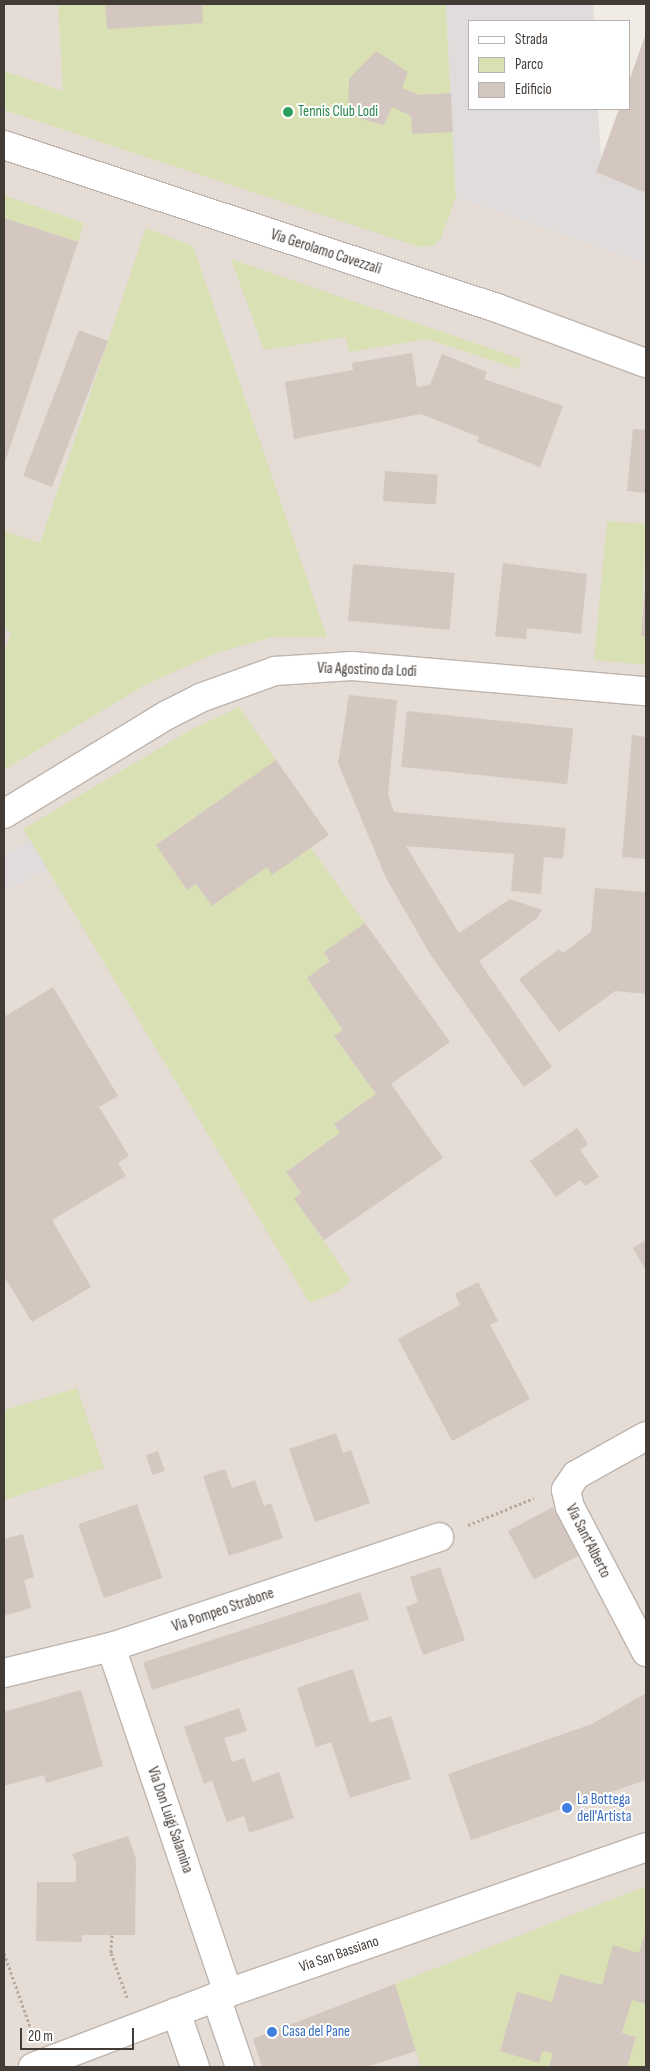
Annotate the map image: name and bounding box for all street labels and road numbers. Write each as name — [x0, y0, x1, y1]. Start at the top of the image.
street label: Via Gerolamo Cavezzali — [268, 226, 384, 278]
street label: Via Agostino da Lodi — [317, 659, 417, 681]
street label: Via Sant'Alberto — [562, 1501, 614, 1581]
street label: Via Pompeo Strabone — [170, 1584, 276, 1636]
street label: Via Don Luigi Salamina — [143, 1764, 197, 1876]
street label: Via San Bassiano — [297, 1932, 381, 1976]

